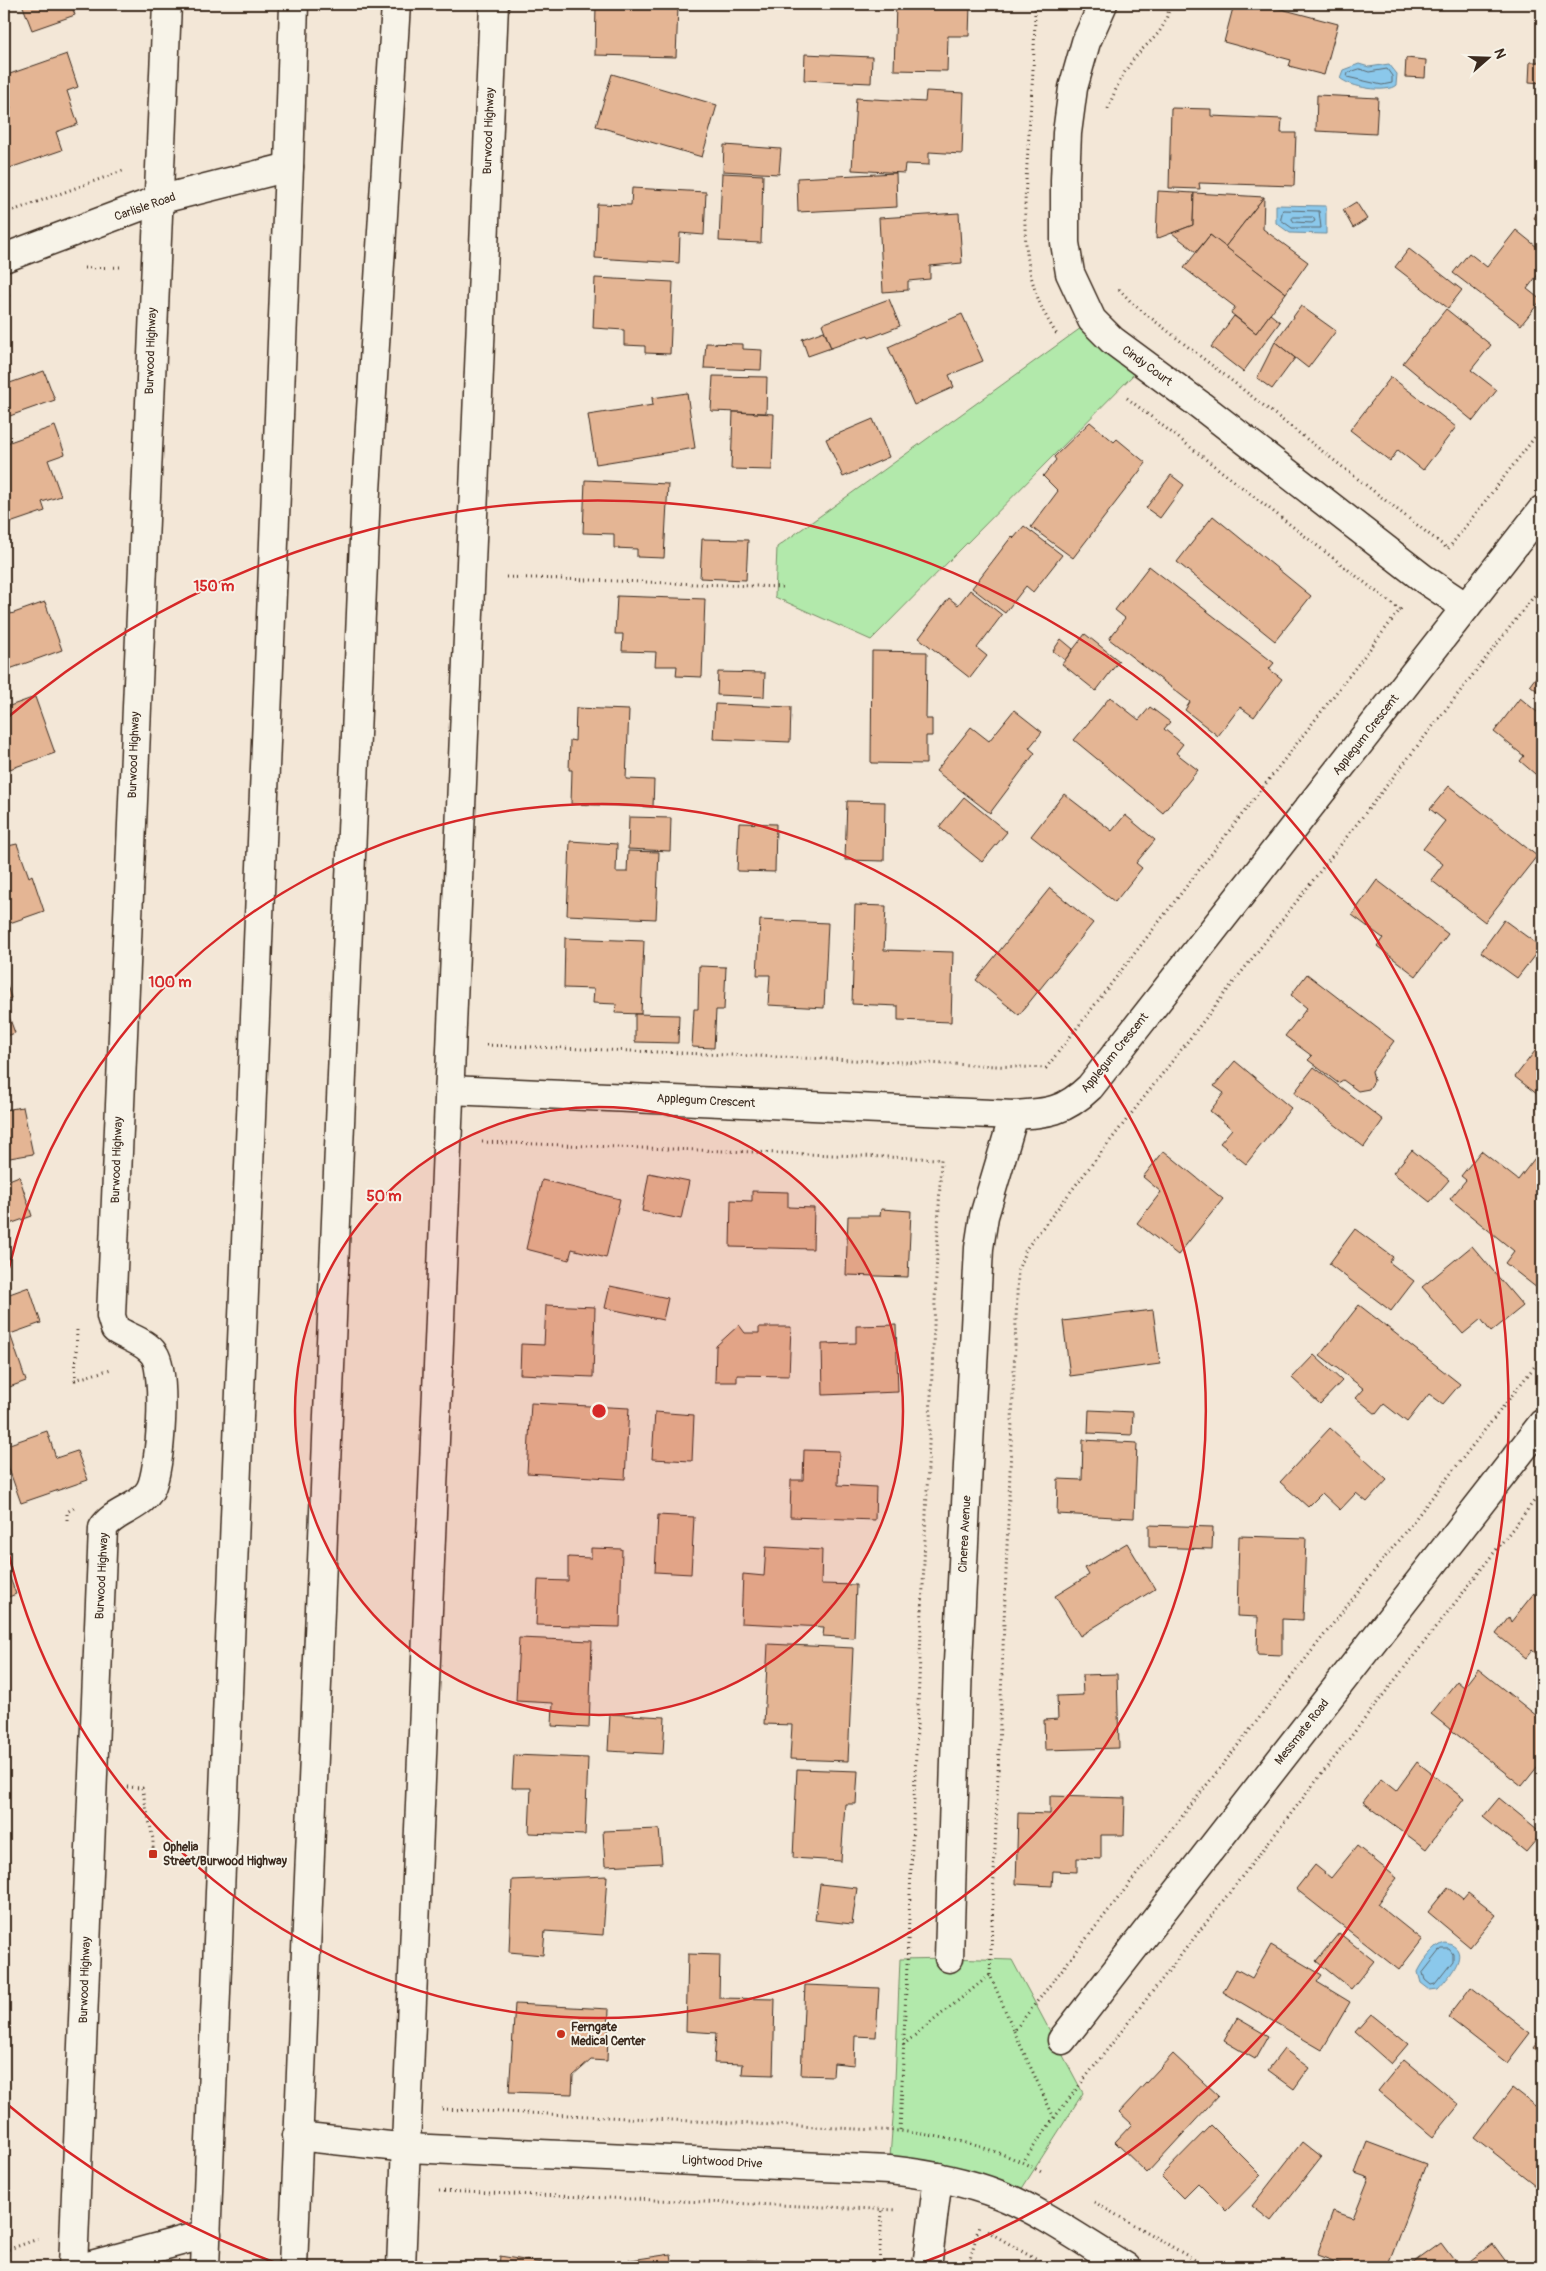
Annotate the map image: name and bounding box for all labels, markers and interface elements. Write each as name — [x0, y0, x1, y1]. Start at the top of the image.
north arrow — [1464, 32, 1514, 82]
text: N — [1490, 46, 1509, 61]
street label: Burwood Highway — [480, 87, 498, 175]
street label: Carlisle Road — [112, 189, 178, 224]
street label: Burwood Highway — [142, 307, 160, 395]
street label: Cindy Court — [1119, 343, 1175, 389]
text: 150 m — [194, 577, 234, 596]
street label: Applegum Crescent — [1330, 691, 1402, 779]
street label: Burwood Highway — [125, 711, 143, 799]
text: 100 m — [149, 973, 191, 992]
street label: Applegum Crescent — [1078, 1010, 1152, 1096]
street label: Applegum Crescent — [656, 1091, 756, 1111]
street label: Burwood Highway — [108, 1116, 126, 1204]
text: 50 m — [367, 1187, 401, 1206]
centre of rings — [590, 1402, 608, 1420]
street label: Cinerea Avenue — [955, 1495, 975, 1573]
street label: Burwood Highway — [92, 1532, 112, 1620]
street label: Messmate Road — [1272, 1696, 1332, 1768]
place label: Ophelia Street/Burwood Highway — [163, 1840, 288, 1869]
marker: Ophelia Street/Burwood Highway — [147, 1848, 159, 1860]
street label: Burwood Highway — [76, 1936, 94, 2024]
place label: Ferngate Medical Center — [571, 2020, 646, 2049]
marker: Ferngate Medical Center — [555, 2028, 567, 2040]
street label: Lightwood Drive — [681, 2152, 763, 2172]

